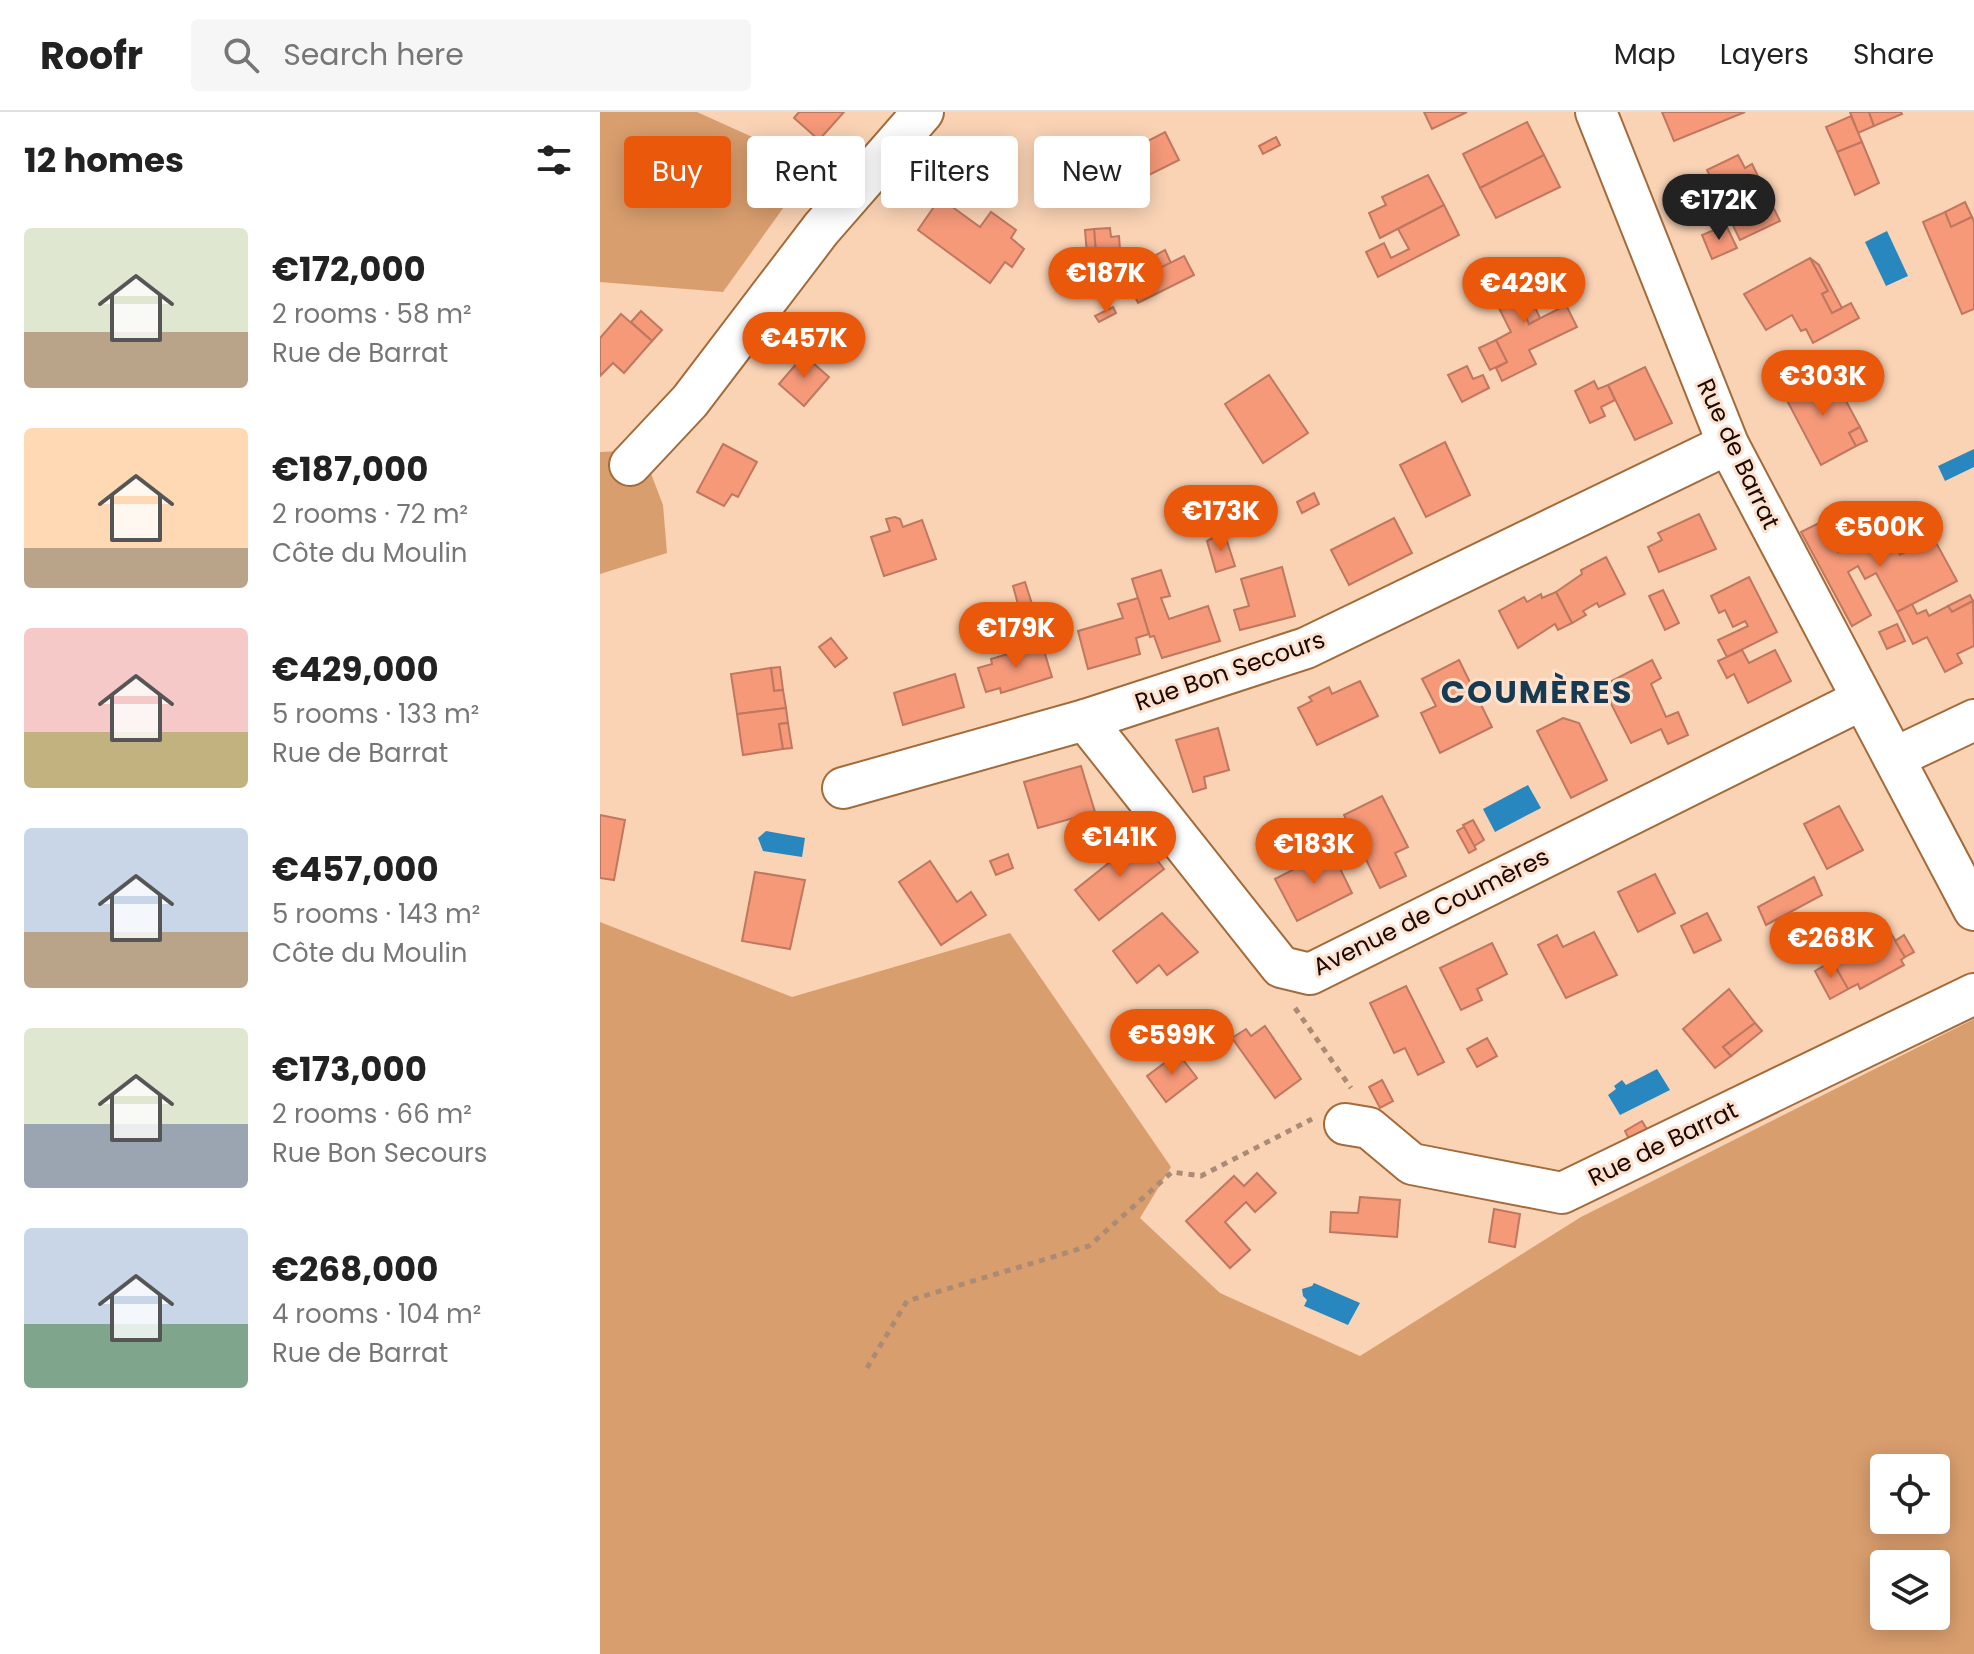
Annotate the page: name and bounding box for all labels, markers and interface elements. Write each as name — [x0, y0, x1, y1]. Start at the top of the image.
search box — [191, 19, 751, 91]
text: Roofr — [40, 29, 143, 82]
icon: search — [219, 33, 263, 77]
text: Search here — [283, 33, 464, 76]
text: Map — [1614, 35, 1676, 74]
text: Layers — [1720, 35, 1809, 74]
text: Share — [1853, 35, 1934, 74]
text: 12 homes — [24, 136, 184, 184]
chip: Buy — [624, 136, 731, 208]
chip: Rent — [747, 136, 865, 208]
chip: Filters — [881, 136, 1018, 208]
chip: New — [1034, 136, 1150, 208]
icon: filters — [532, 138, 576, 182]
pin: €172K — [1663, 174, 1775, 242]
text: €172K — [1680, 182, 1758, 218]
text: €172,000 — [272, 245, 426, 293]
pin: €187K — [1050, 247, 1162, 315]
text: €187K — [1066, 255, 1146, 291]
pin: €429K — [1468, 257, 1580, 325]
icon: home — [88, 260, 184, 356]
text: €429K — [1480, 265, 1568, 301]
text: 2 rooms · 58 m² — [272, 296, 472, 332]
pin: €457K — [748, 312, 860, 380]
text: €457K — [760, 320, 848, 356]
text: Rue de Barrat — [272, 335, 448, 371]
pin: €303K — [1767, 350, 1879, 418]
text: €303K — [1779, 358, 1867, 394]
street label: Rue de Barrat — [1689, 373, 1788, 534]
text: €187,000 — [272, 445, 428, 493]
icon: home — [88, 460, 184, 556]
pin: €173K — [1165, 485, 1277, 553]
text: €173K — [1182, 493, 1260, 529]
text: 2 rooms · 72 m² — [272, 496, 468, 532]
pin: €500K — [1824, 501, 1936, 569]
text: €500K — [1835, 509, 1925, 545]
text: Côte du Moulin — [272, 535, 468, 571]
pin: €179K — [960, 602, 1072, 670]
text: €179K — [977, 610, 1055, 646]
street label: Rue Bon Secours — [1130, 623, 1329, 718]
text: €429,000 — [272, 645, 439, 693]
icon: home — [88, 660, 184, 756]
district label: COUMÈRES — [1441, 669, 1633, 714]
text: 5 rooms · 133 m² — [272, 696, 479, 732]
text: Rue de Barrat — [272, 735, 448, 771]
pin: €141K — [1064, 811, 1176, 879]
pin: €183K — [1258, 818, 1370, 886]
text: €141K — [1082, 819, 1158, 855]
text: €183K — [1273, 826, 1355, 862]
street label: Avenue de Coumères — [1307, 840, 1555, 983]
text: €457,000 — [272, 845, 439, 893]
icon: home — [88, 860, 184, 956]
text: 5 rooms · 143 m² — [272, 896, 480, 932]
pin: €268K — [1775, 912, 1887, 980]
text: €268K — [1787, 920, 1875, 956]
text: Côte du Moulin — [272, 935, 468, 971]
pin: €599K — [1116, 1009, 1228, 1077]
text: €599K — [1128, 1017, 1216, 1053]
text: €173,000 — [272, 1045, 427, 1093]
icon: home — [88, 1060, 184, 1156]
street label: Rue de Barrat — [1582, 1093, 1743, 1194]
text: 2 rooms · 66 m² — [272, 1096, 472, 1132]
text: Rue Bon Secours — [272, 1135, 487, 1171]
text: €268,000 — [272, 1245, 438, 1293]
icon: home — [88, 1260, 184, 1356]
text: 4 rooms · 104 m² — [272, 1296, 481, 1332]
text: Rue de Barrat — [272, 1335, 448, 1371]
map controls — [1870, 1454, 1950, 1630]
button: locate — [1870, 1454, 1950, 1534]
button: layers — [1870, 1550, 1950, 1630]

